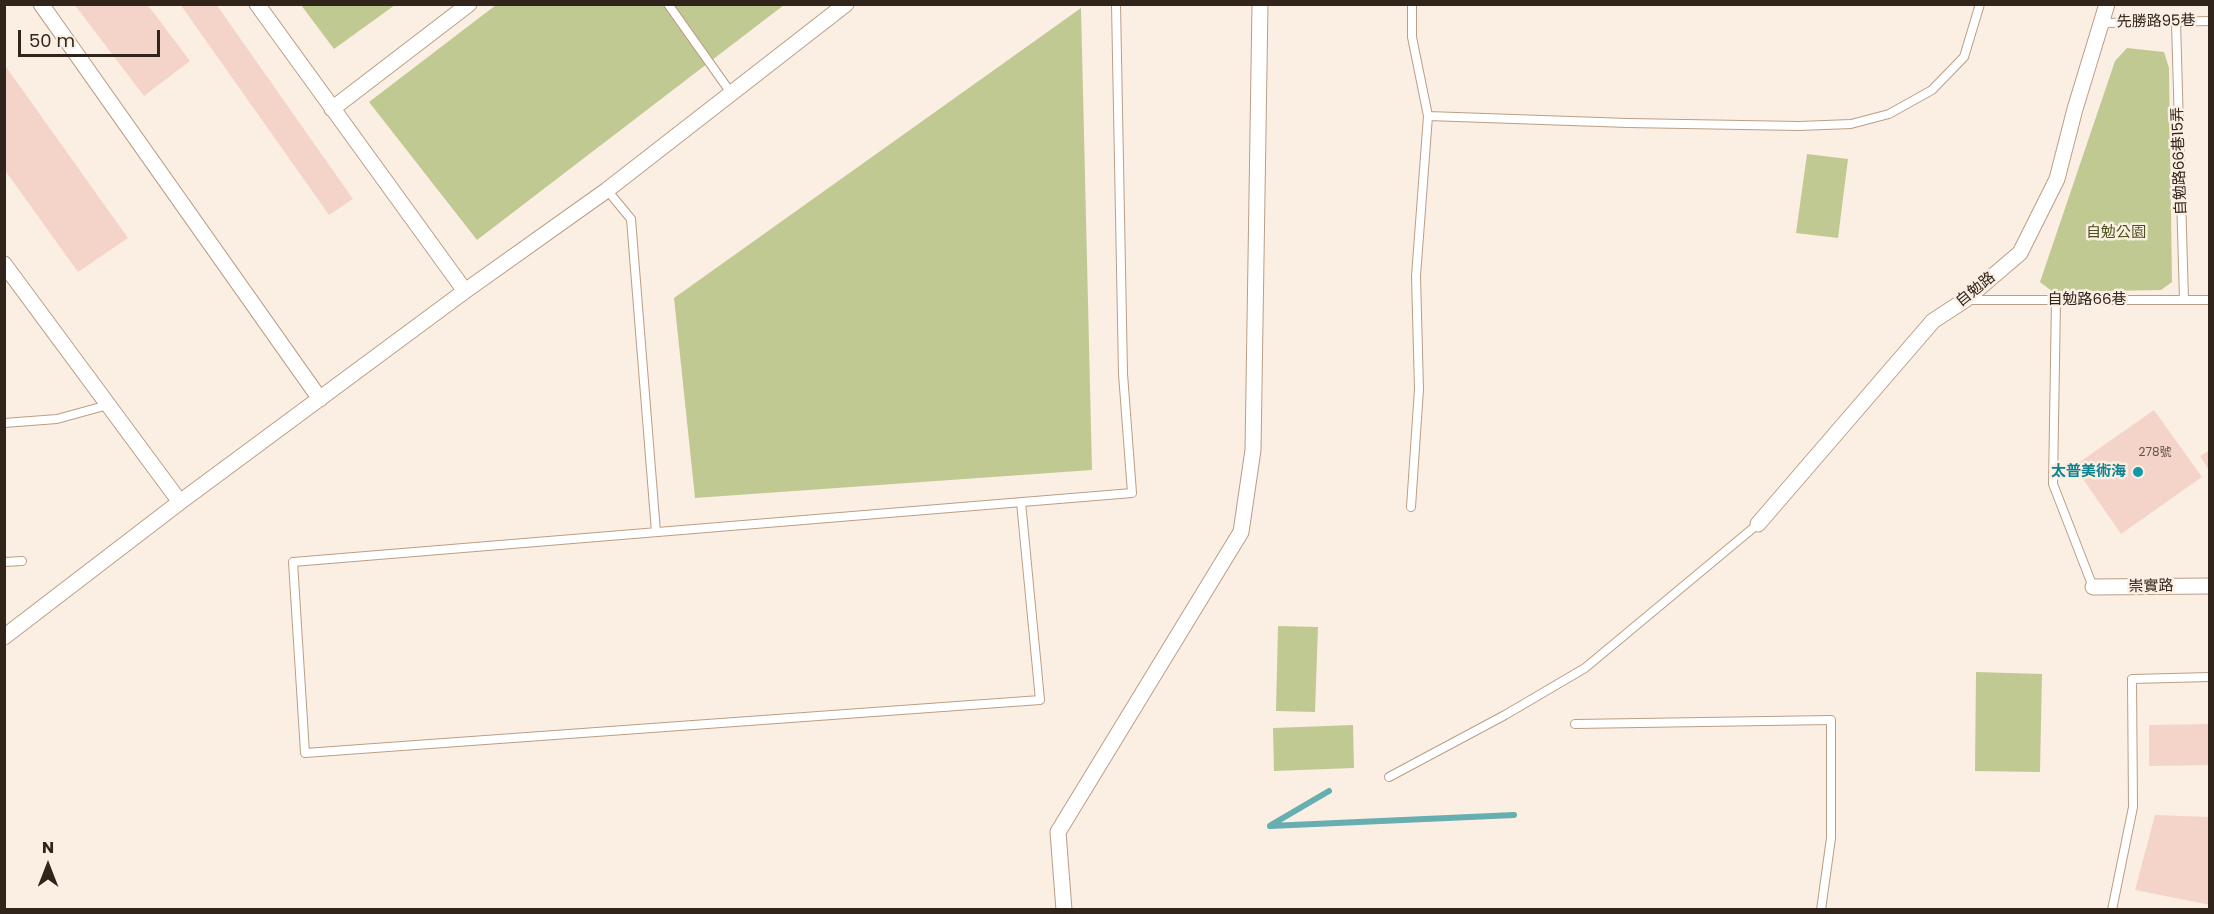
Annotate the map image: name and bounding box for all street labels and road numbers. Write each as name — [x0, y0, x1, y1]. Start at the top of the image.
street label: 先勝路95巷 — [2116, 12, 2196, 32]
street label: 自勉路66巷15弄 — [2169, 107, 2191, 215]
street label: 自勉路 — [1953, 269, 1999, 311]
street label: 自勉路66巷 — [2047, 291, 2127, 309]
street label: 崇實路 — [2128, 578, 2174, 596]

